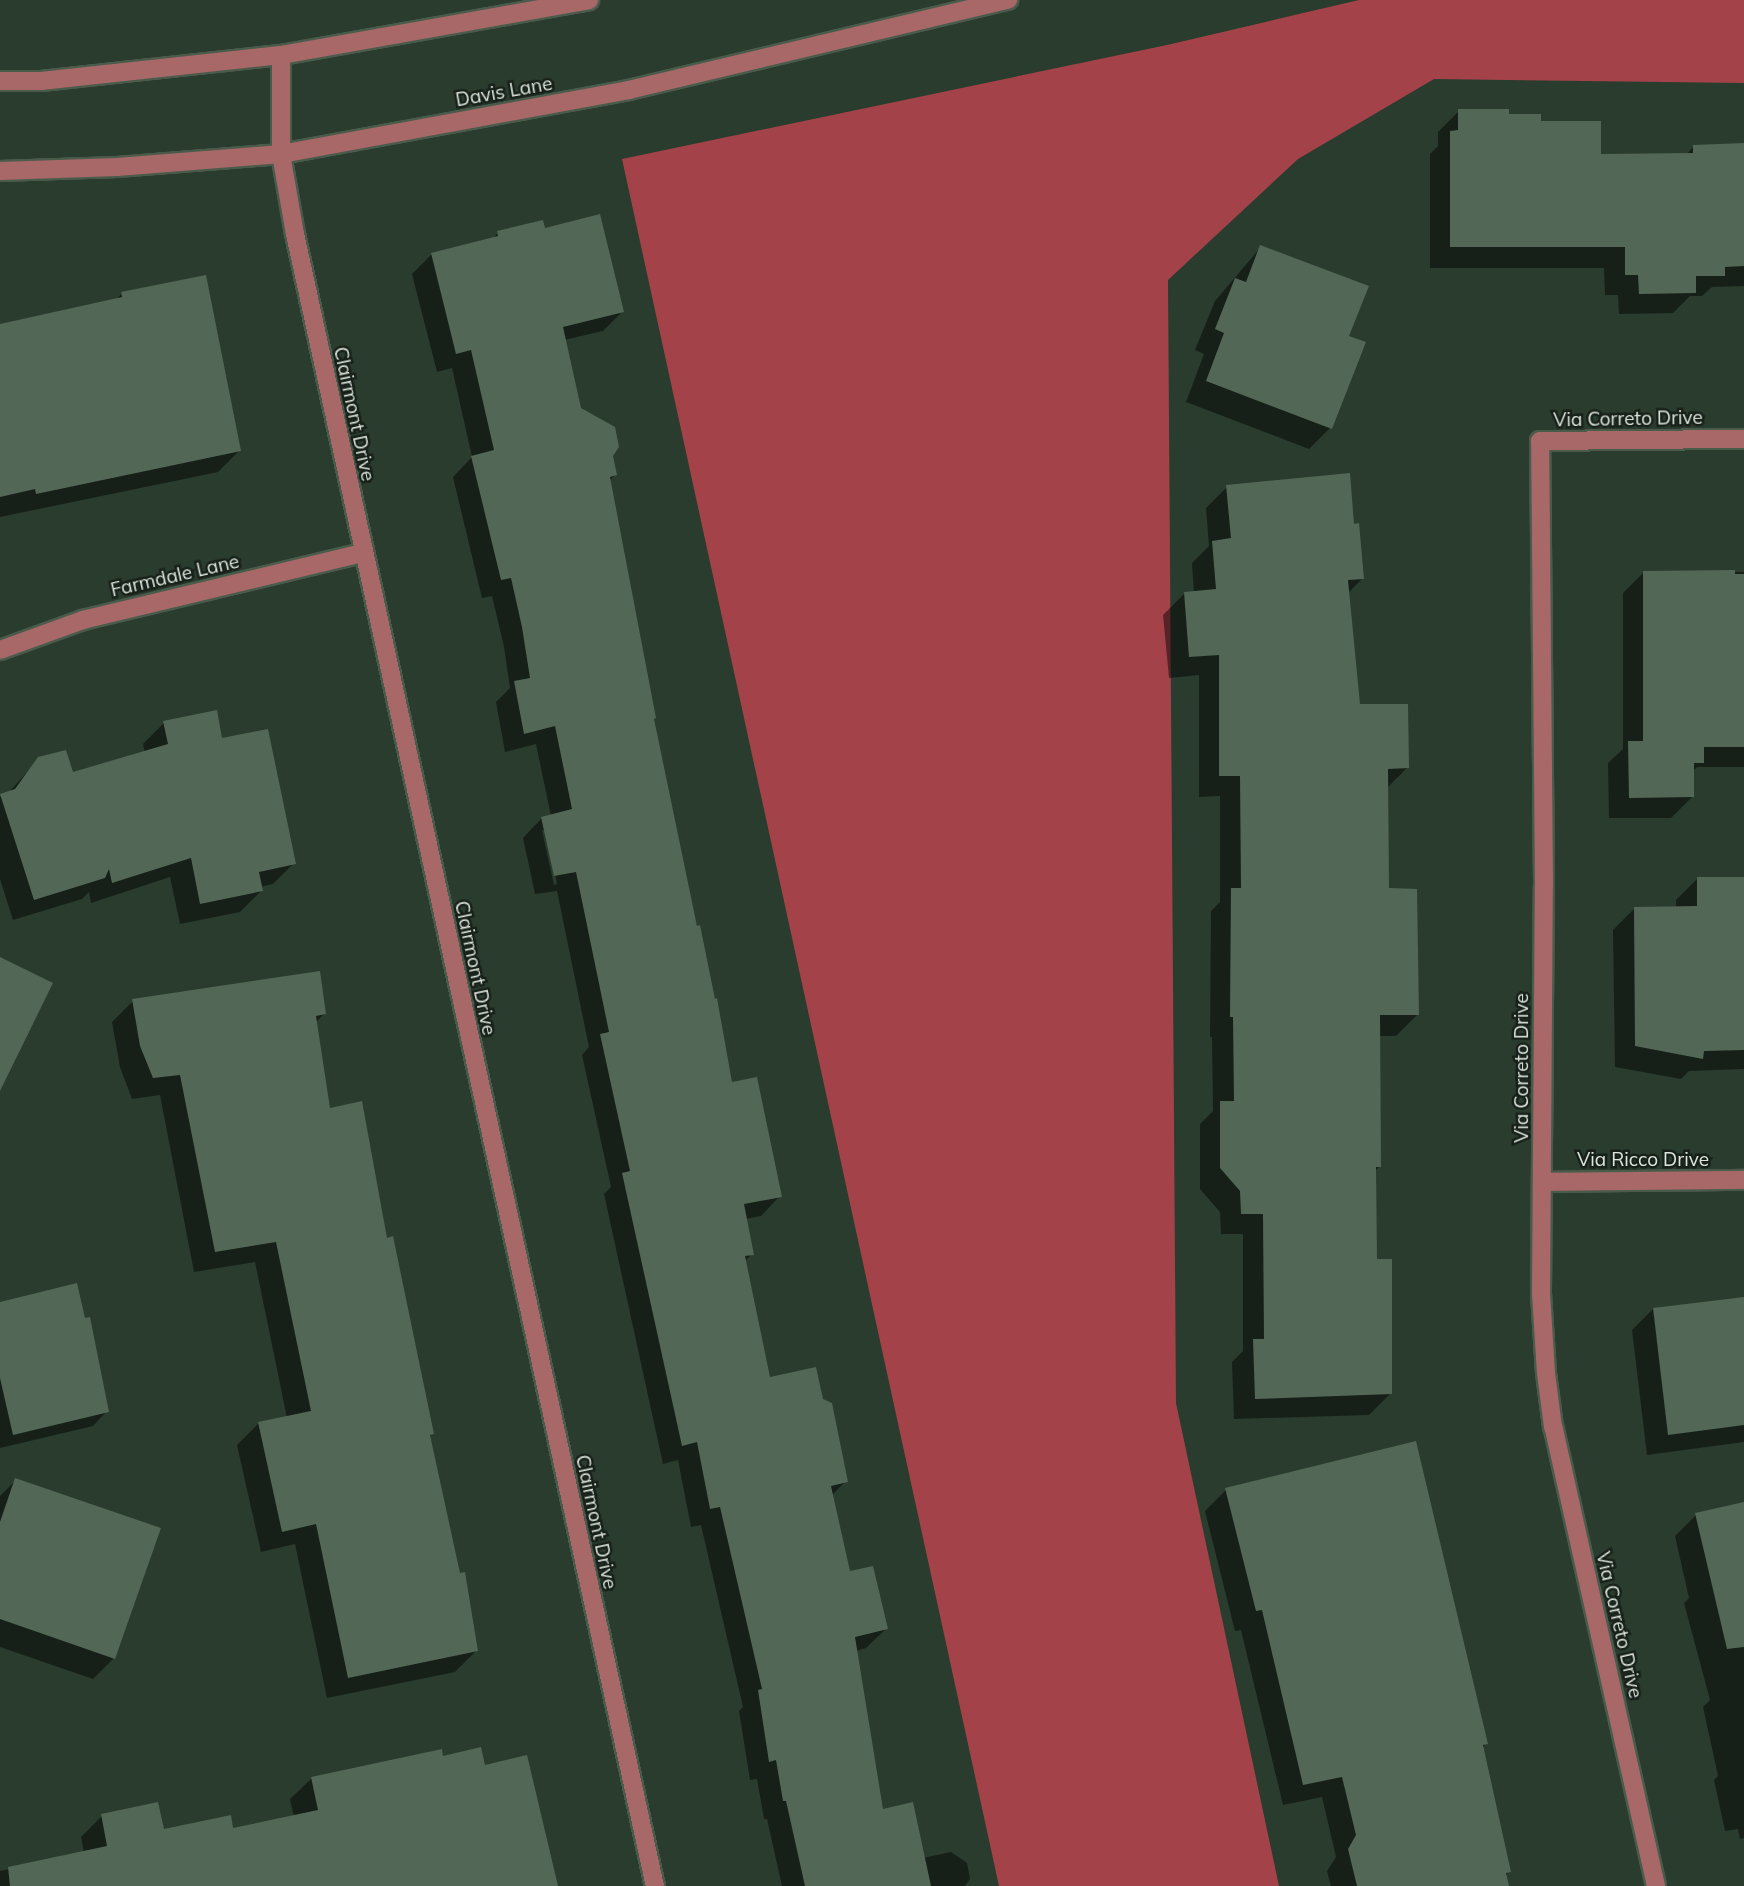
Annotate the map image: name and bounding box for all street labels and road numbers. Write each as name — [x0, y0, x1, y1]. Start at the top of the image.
street label: Davis Lane — [454, 72, 554, 112]
street label: Clairmont Drive — [329, 345, 379, 483]
street label: Via Correto Drive — [1553, 406, 1703, 432]
street label: Farmdale Lane — [109, 550, 241, 602]
street label: Clairmont Drive — [450, 899, 500, 1037]
street label: Via Correto Drive — [1511, 993, 1533, 1143]
street label: Via Ricco Drive — [1577, 1149, 1709, 1171]
street label: Clairmont Drive — [571, 1453, 621, 1591]
street label: Via Correto Drive — [1591, 1550, 1647, 1700]

